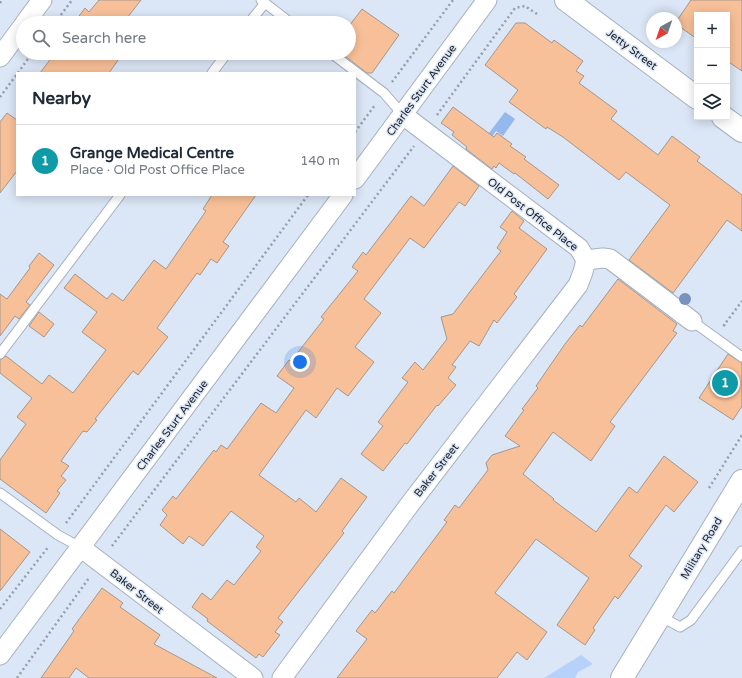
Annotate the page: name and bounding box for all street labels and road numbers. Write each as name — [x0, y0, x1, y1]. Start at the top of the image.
street label: Jetty Street — [604, 26, 660, 73]
street label: Charles Sturt Avenue — [384, 42, 459, 139]
street label: Old Post Office Place — [485, 175, 580, 254]
street label: Charles Sturt Avenue — [134, 377, 211, 473]
street label: Baker Street — [411, 441, 461, 500]
street label: Military Road — [678, 515, 725, 581]
street label: Baker Street — [107, 566, 166, 616]

